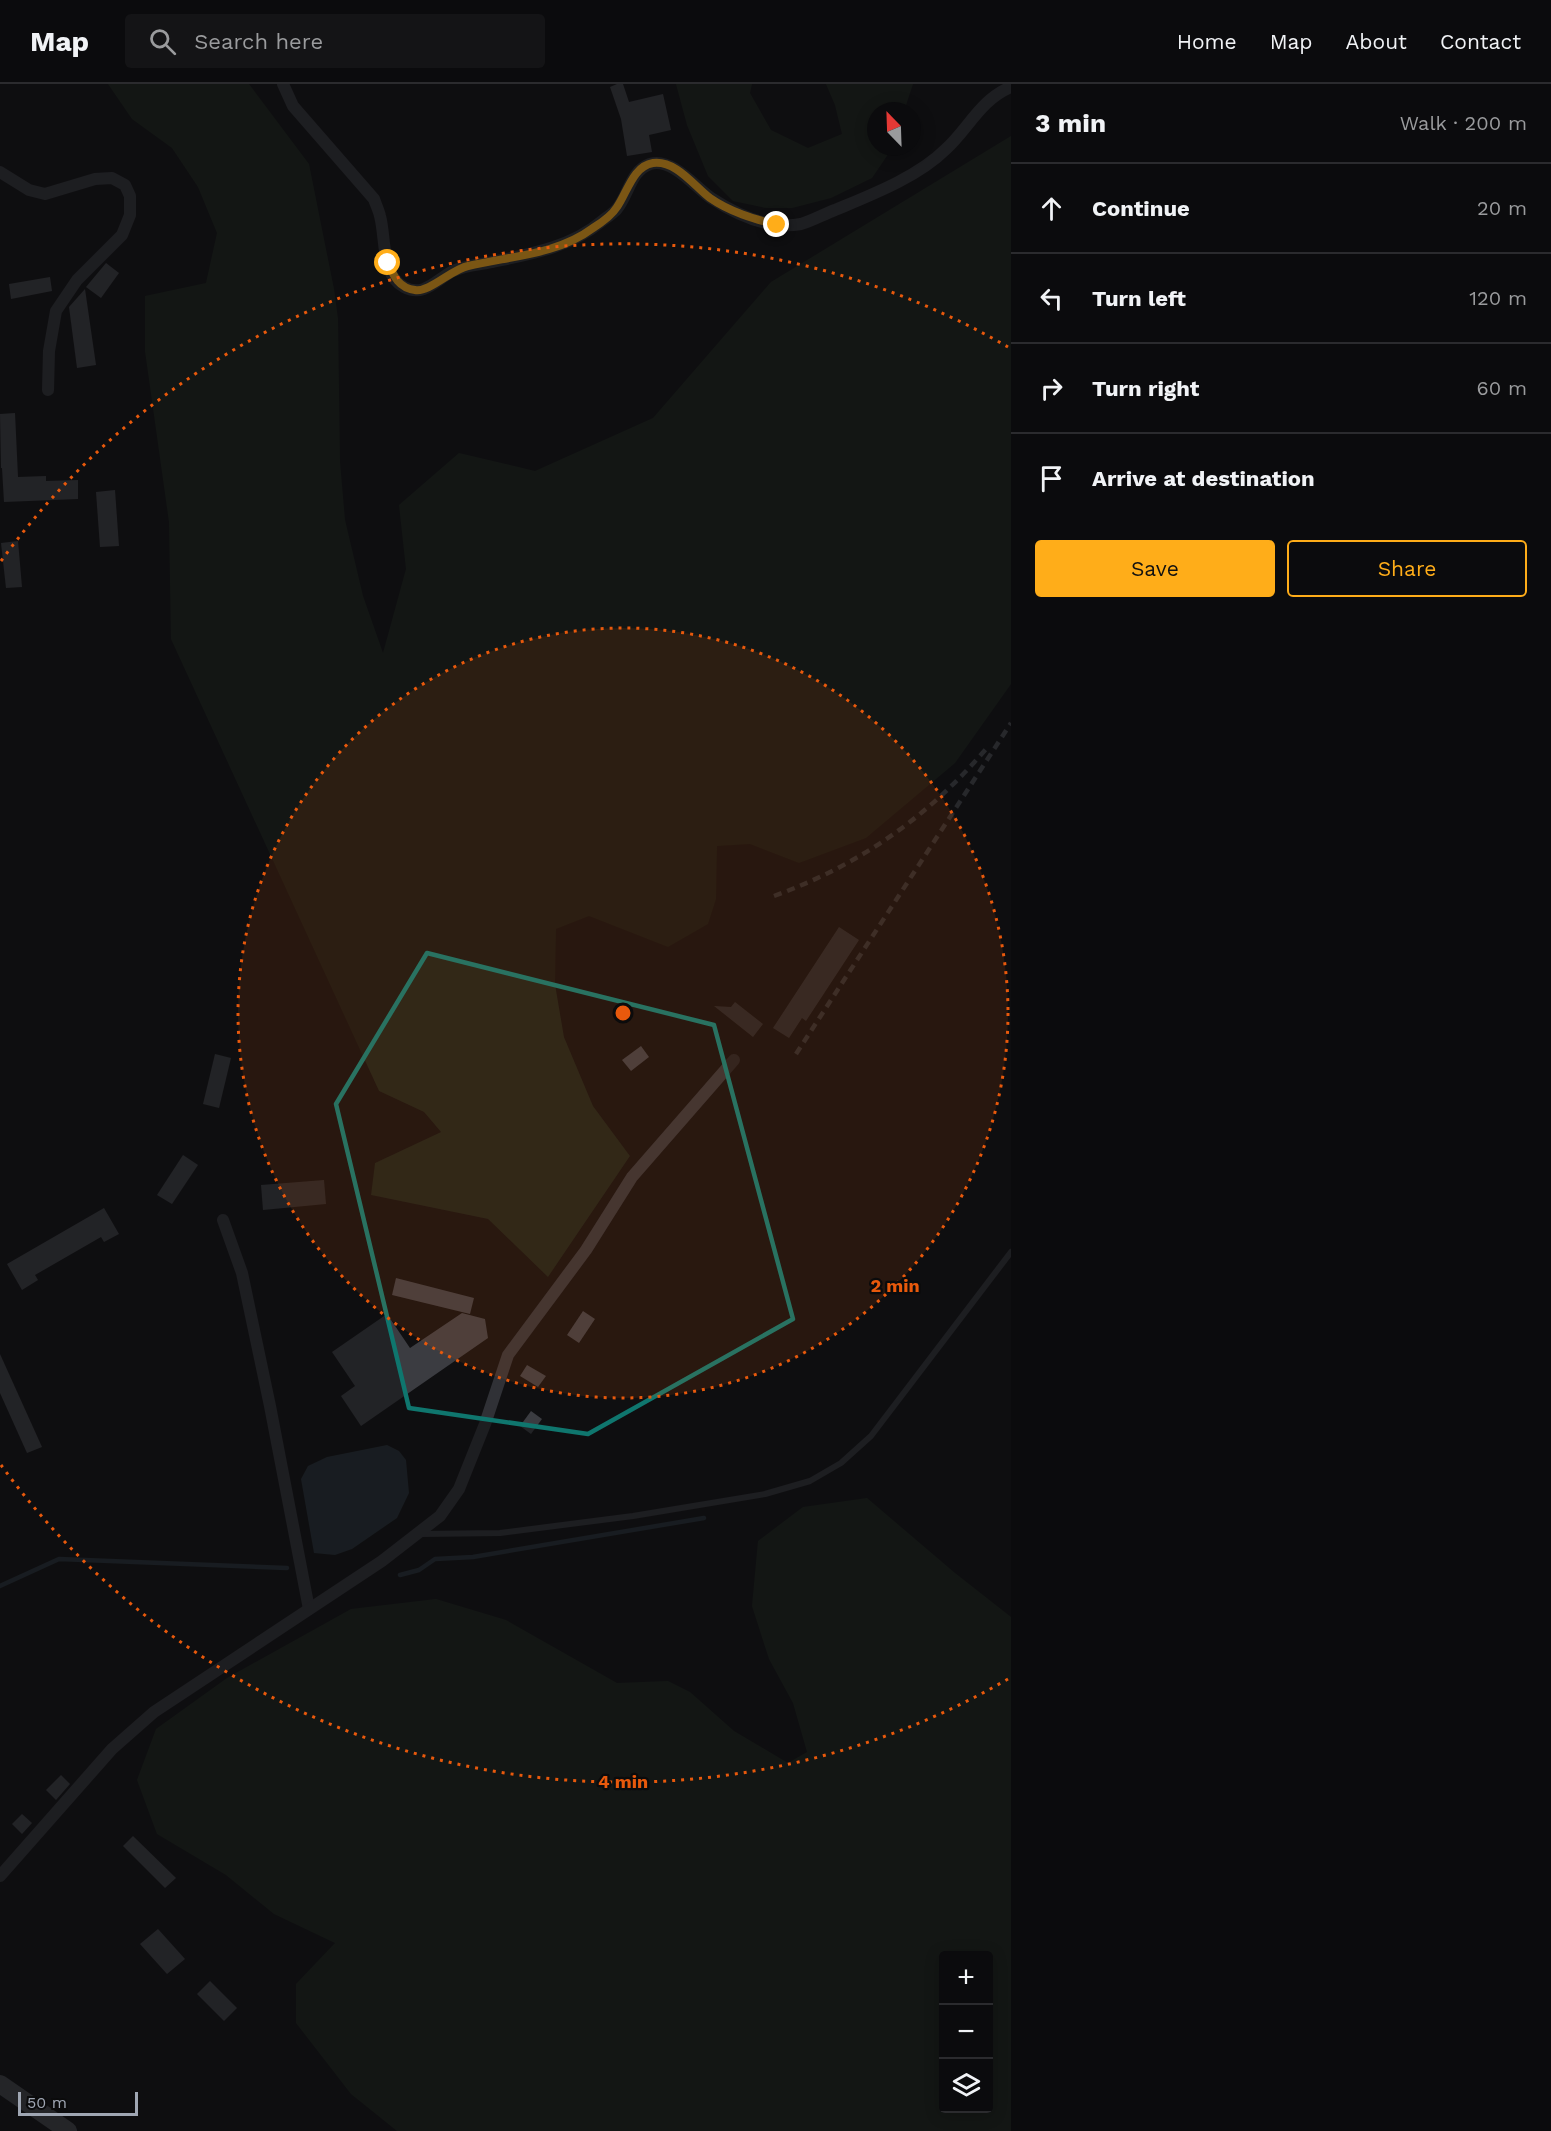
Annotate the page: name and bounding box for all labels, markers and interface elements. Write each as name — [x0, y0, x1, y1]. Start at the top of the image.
search box — [125, 14, 545, 68]
text: Map — [30, 25, 89, 58]
icon: search — [146, 25, 179, 58]
text: Search here — [194, 29, 323, 54]
text: Home — [1177, 29, 1237, 54]
text: Map — [1270, 29, 1313, 54]
text: About — [1346, 29, 1407, 54]
text: Contact — [1440, 29, 1521, 54]
north arrow — [867, 102, 921, 156]
text: 3 min — [1035, 108, 1106, 138]
text: Walk · 200 m — [1400, 111, 1527, 135]
icon: ahead — [1035, 192, 1068, 225]
text: Continue — [1092, 196, 1190, 221]
text: 20 m — [1477, 196, 1527, 220]
route end — [763, 211, 789, 237]
route start — [374, 249, 400, 275]
icon: left — [1035, 282, 1068, 315]
text: Turn left — [1092, 286, 1186, 311]
text: 120 m — [1469, 286, 1527, 310]
icon: right — [1035, 372, 1068, 405]
text: Turn right — [1092, 376, 1199, 401]
text: 60 m — [1477, 376, 1527, 400]
icon: arrive — [1035, 462, 1068, 495]
text: Arrive at destination — [1092, 466, 1315, 491]
button: Save — [1035, 540, 1275, 597]
button: Share — [1287, 540, 1527, 597]
centre of rings — [613, 1003, 633, 1023]
text: 2 min — [870, 1275, 920, 1296]
text: 4 min — [598, 1771, 648, 1792]
map controls — [939, 1951, 993, 2113]
button: + — [939, 1951, 993, 2005]
button: − — [939, 2005, 993, 2059]
button: layers — [939, 2059, 993, 2113]
scale bar — [18, 2089, 138, 2116]
text: 50 m — [27, 2093, 67, 2112]

